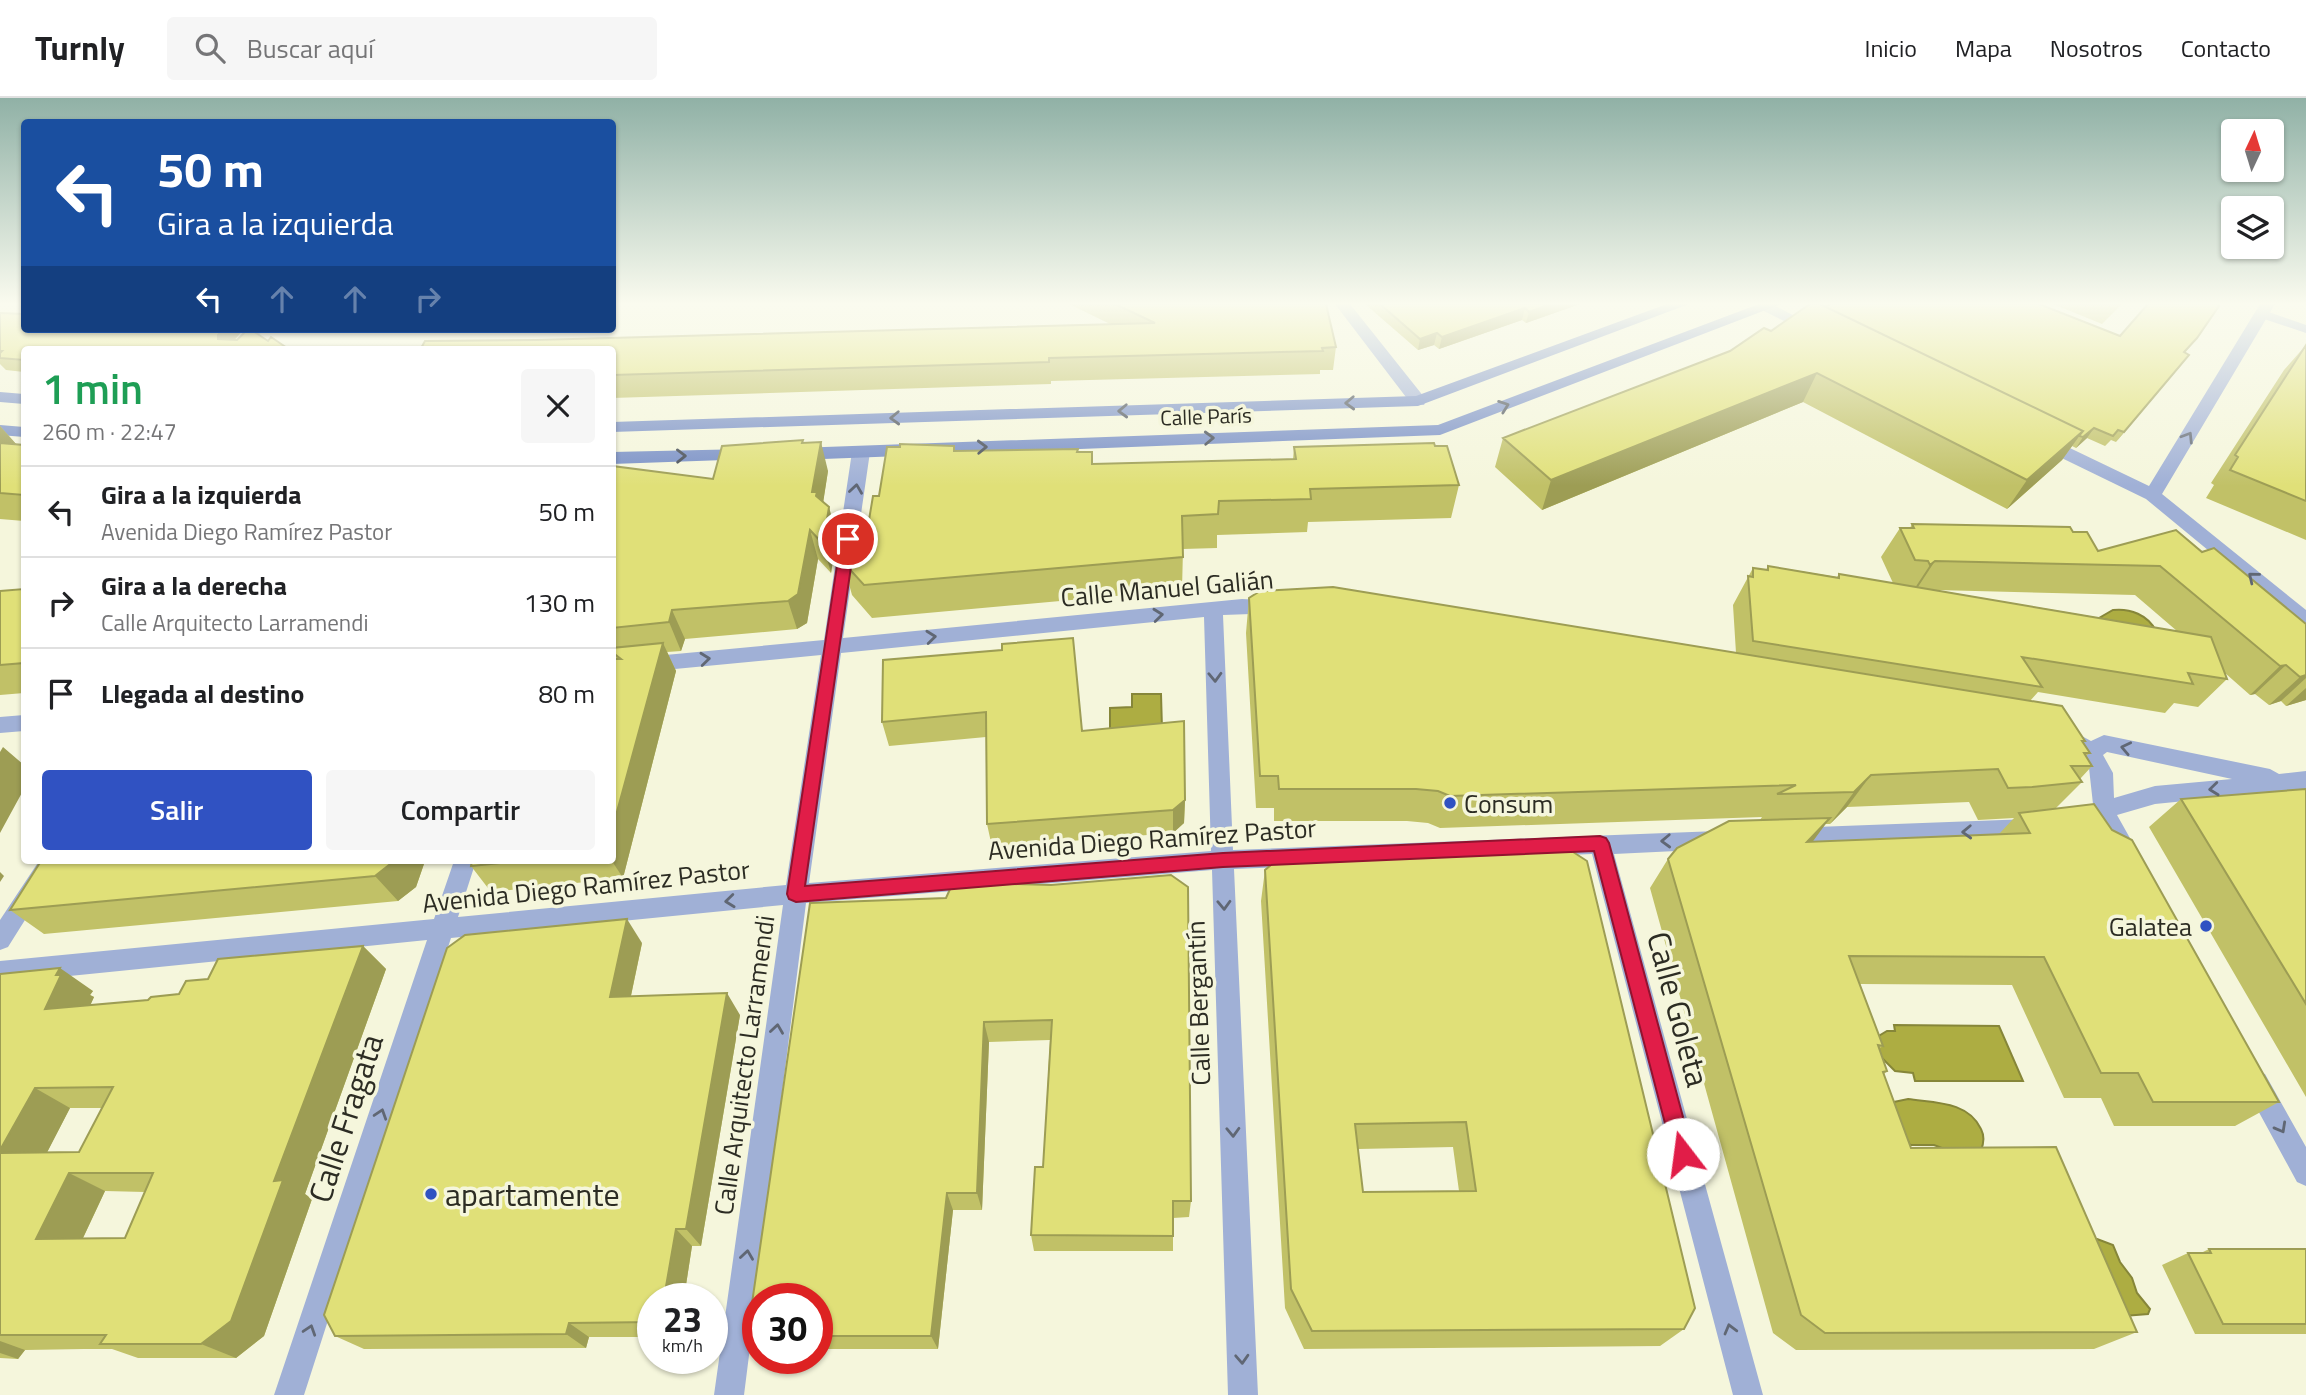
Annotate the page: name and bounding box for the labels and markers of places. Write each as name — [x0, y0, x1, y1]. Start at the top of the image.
pin — [818, 509, 878, 569]
place label: Consum — [1464, 784, 1553, 823]
marker: Consum — [1442, 795, 1458, 811]
place label: Galatea — [2109, 907, 2192, 946]
marker: Galatea — [2198, 918, 2214, 934]
place label: apartamente — [445, 1170, 620, 1218]
marker: apartamente — [423, 1186, 439, 1202]

